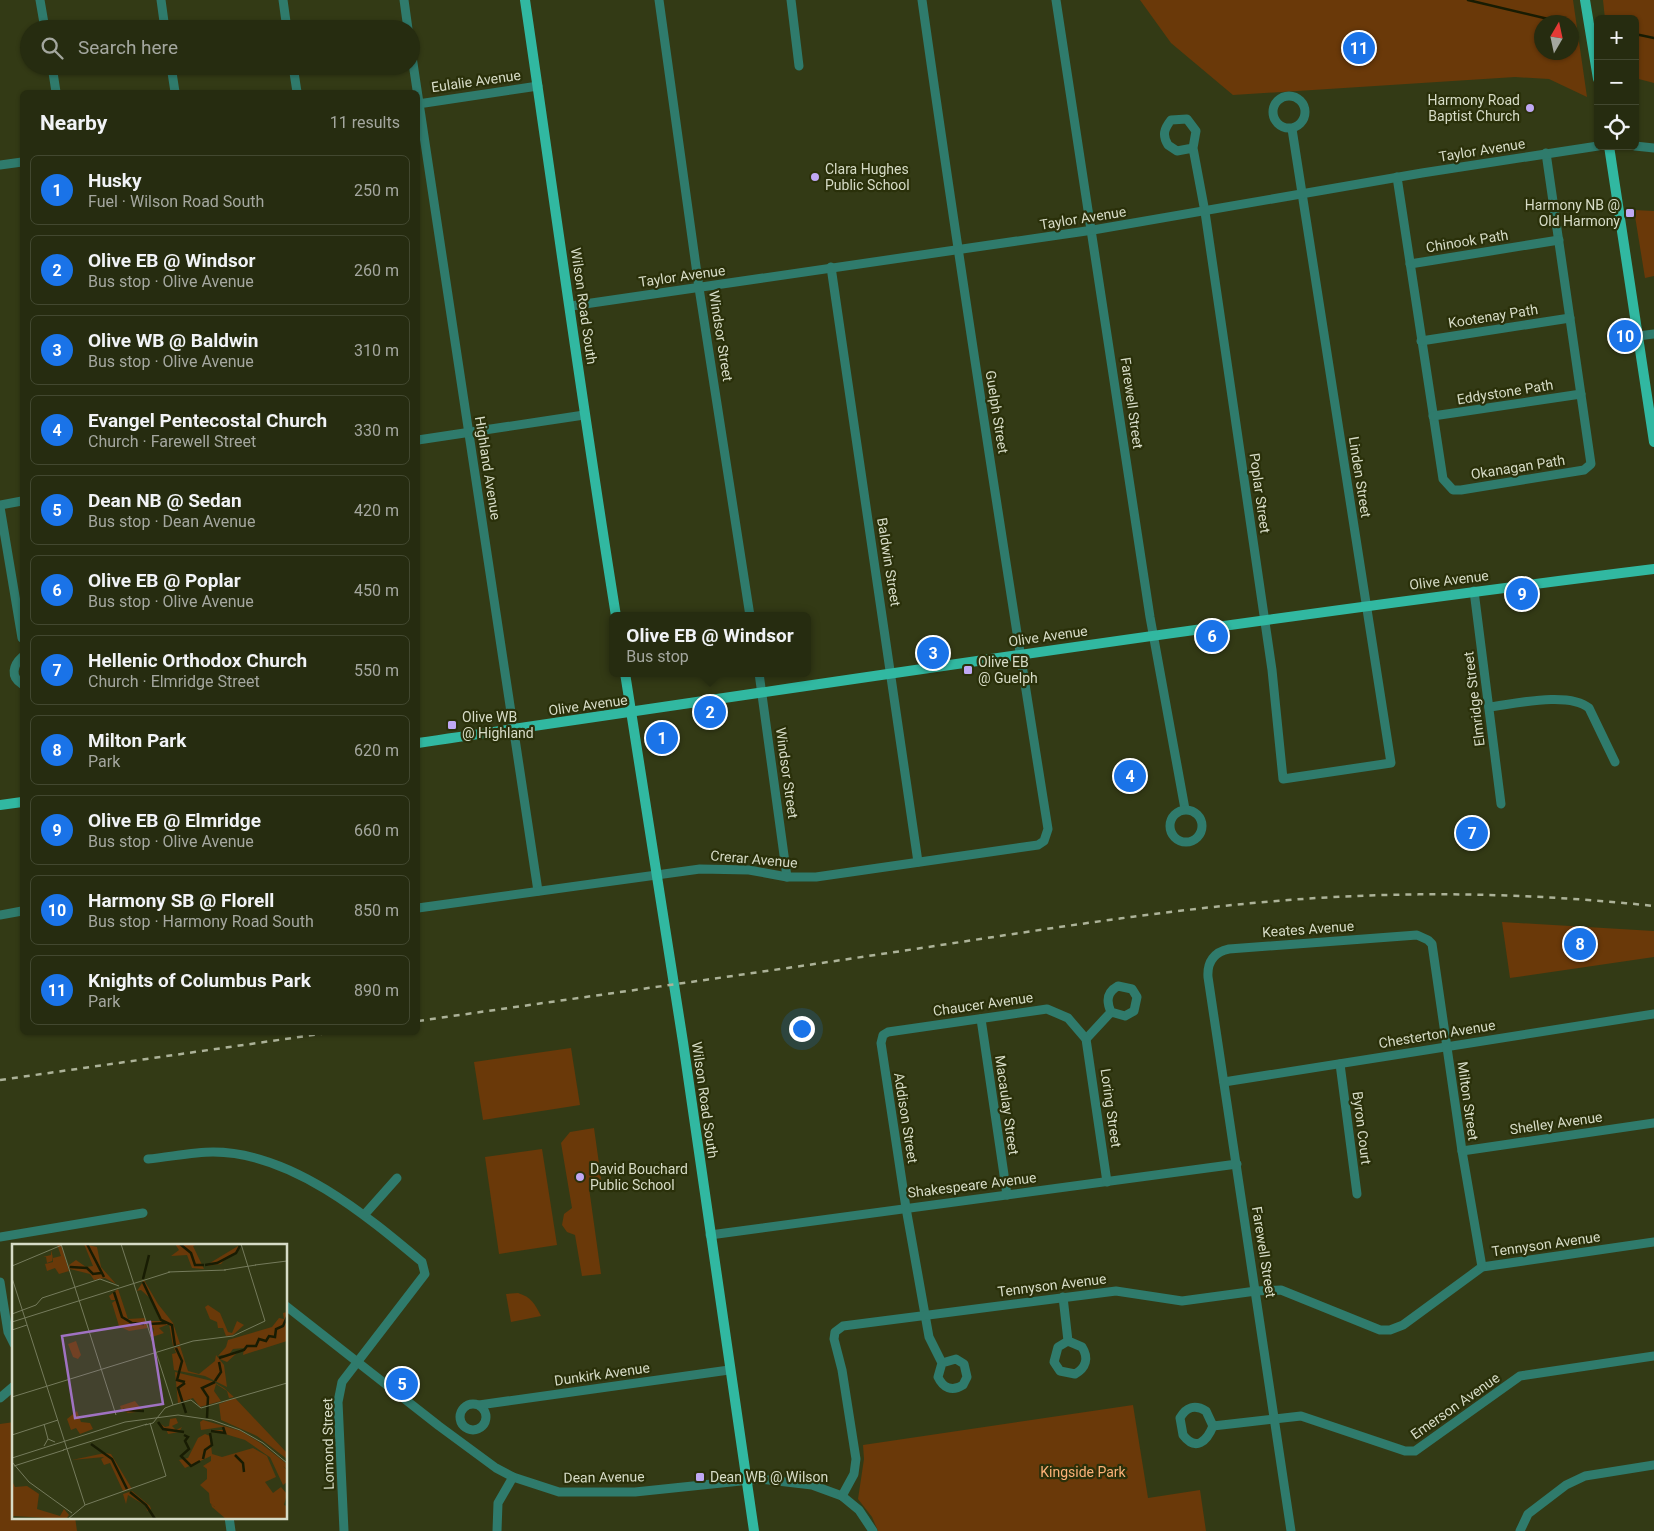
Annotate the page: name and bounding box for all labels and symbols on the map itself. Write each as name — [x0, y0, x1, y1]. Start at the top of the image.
north arrow — [1534, 15, 1579, 60]
pin: 11 — [1343, 29, 1375, 67]
street label: Eulalie Avenue — [430, 67, 522, 95]
place label: Harmony Road Baptist Church — [1427, 92, 1520, 124]
marker: Harmony Road Baptist Church — [1524, 102, 1536, 114]
street label: Taylor Avenue — [1438, 135, 1526, 165]
place label: Clara Hughes Public School — [825, 161, 910, 193]
marker: Clara Hughes Public School — [809, 171, 821, 183]
place label: Harmony NB @ Old Harmony — [1525, 197, 1620, 229]
street label: Taylor Avenue — [1039, 203, 1127, 233]
marker: Harmony NB @ Old Harmony — [1624, 207, 1636, 219]
street label: Chinook Path — [1425, 227, 1509, 255]
street label: Wilson Road South — [568, 247, 600, 365]
street label: Taylor Avenue — [638, 262, 726, 290]
street label: Windsor Street — [706, 289, 736, 383]
street label: Kootenay Path — [1447, 301, 1539, 331]
pin: 10 — [1609, 317, 1641, 355]
street label: Farewell Street — [1118, 356, 1146, 450]
street label: Guelph Street — [983, 369, 1012, 455]
street label: Eddystone Path — [1456, 376, 1554, 408]
street label: Highland Avenue — [472, 415, 504, 521]
street label: Linden Street — [1346, 435, 1374, 519]
street label: Poplar Street — [1246, 452, 1274, 535]
street label: Okanagan Path — [1470, 452, 1566, 482]
street label: Baldwin Street — [874, 516, 904, 608]
street label: Olive Avenue — [1408, 567, 1490, 593]
pin: 9 — [1506, 575, 1538, 613]
pin: 6 — [1196, 617, 1228, 655]
street label: Olive Avenue — [1007, 623, 1089, 649]
pin: 3 — [917, 634, 949, 672]
street label: Elmridge Street — [1460, 650, 1488, 747]
place label: Olive EB @ Guelph — [978, 654, 1038, 686]
marker: Olive EB @ Guelph — [962, 664, 974, 676]
street label: Olive Avenue — [547, 692, 629, 718]
pin: 2 — [694, 693, 726, 731]
place label: Olive WB @ Highland — [462, 709, 534, 741]
marker: Olive WB @ Highland — [446, 719, 458, 731]
pin: 1 — [646, 719, 678, 757]
street label: Windsor Street — [773, 726, 801, 820]
pin: 4 — [1114, 757, 1146, 795]
pin: 7 — [1456, 814, 1488, 852]
street label: Crerar Avenue — [710, 847, 798, 871]
street label: Keates Avenue — [1261, 918, 1355, 940]
pin: 8 — [1564, 925, 1596, 963]
street label: Chaucer Avenue — [932, 989, 1034, 1019]
your location — [789, 1016, 815, 1042]
street label: Chesterton Avenue — [1377, 1017, 1497, 1051]
street label: Wilson Road South — [689, 1041, 721, 1159]
street label: Macaulay Street — [992, 1054, 1022, 1156]
street label: Milton Street — [1455, 1060, 1482, 1142]
street label: Loring Street — [1098, 1067, 1125, 1149]
street label: Addison Street — [891, 1071, 921, 1165]
street label: Byron Court — [1350, 1090, 1374, 1166]
street label: Shelley Avenue — [1509, 1109, 1603, 1137]
place label: David Bouchard Public School — [590, 1161, 688, 1193]
street label: Shakespeare Avenue — [907, 1169, 1037, 1201]
marker: David Bouchard Public School — [574, 1171, 586, 1183]
street label: Farewell Street — [1249, 1205, 1279, 1299]
street label: Tennyson Avenue — [1491, 1228, 1601, 1260]
inset map — [12, 1244, 288, 1518]
street label: Tennyson Avenue — [997, 1270, 1107, 1300]
street label: Dunkirk Avenue — [553, 1359, 651, 1389]
pin: 5 — [386, 1365, 418, 1403]
street label: Emerson Avenue — [1408, 1369, 1502, 1443]
street label: Lomond Street — [319, 1398, 337, 1490]
park label: Kingside Park — [1040, 1464, 1127, 1480]
street label: Dean Avenue — [563, 1468, 645, 1486]
place label: Dean WB @ Wilson — [710, 1469, 828, 1485]
marker: Dean WB @ Wilson — [694, 1471, 706, 1483]

